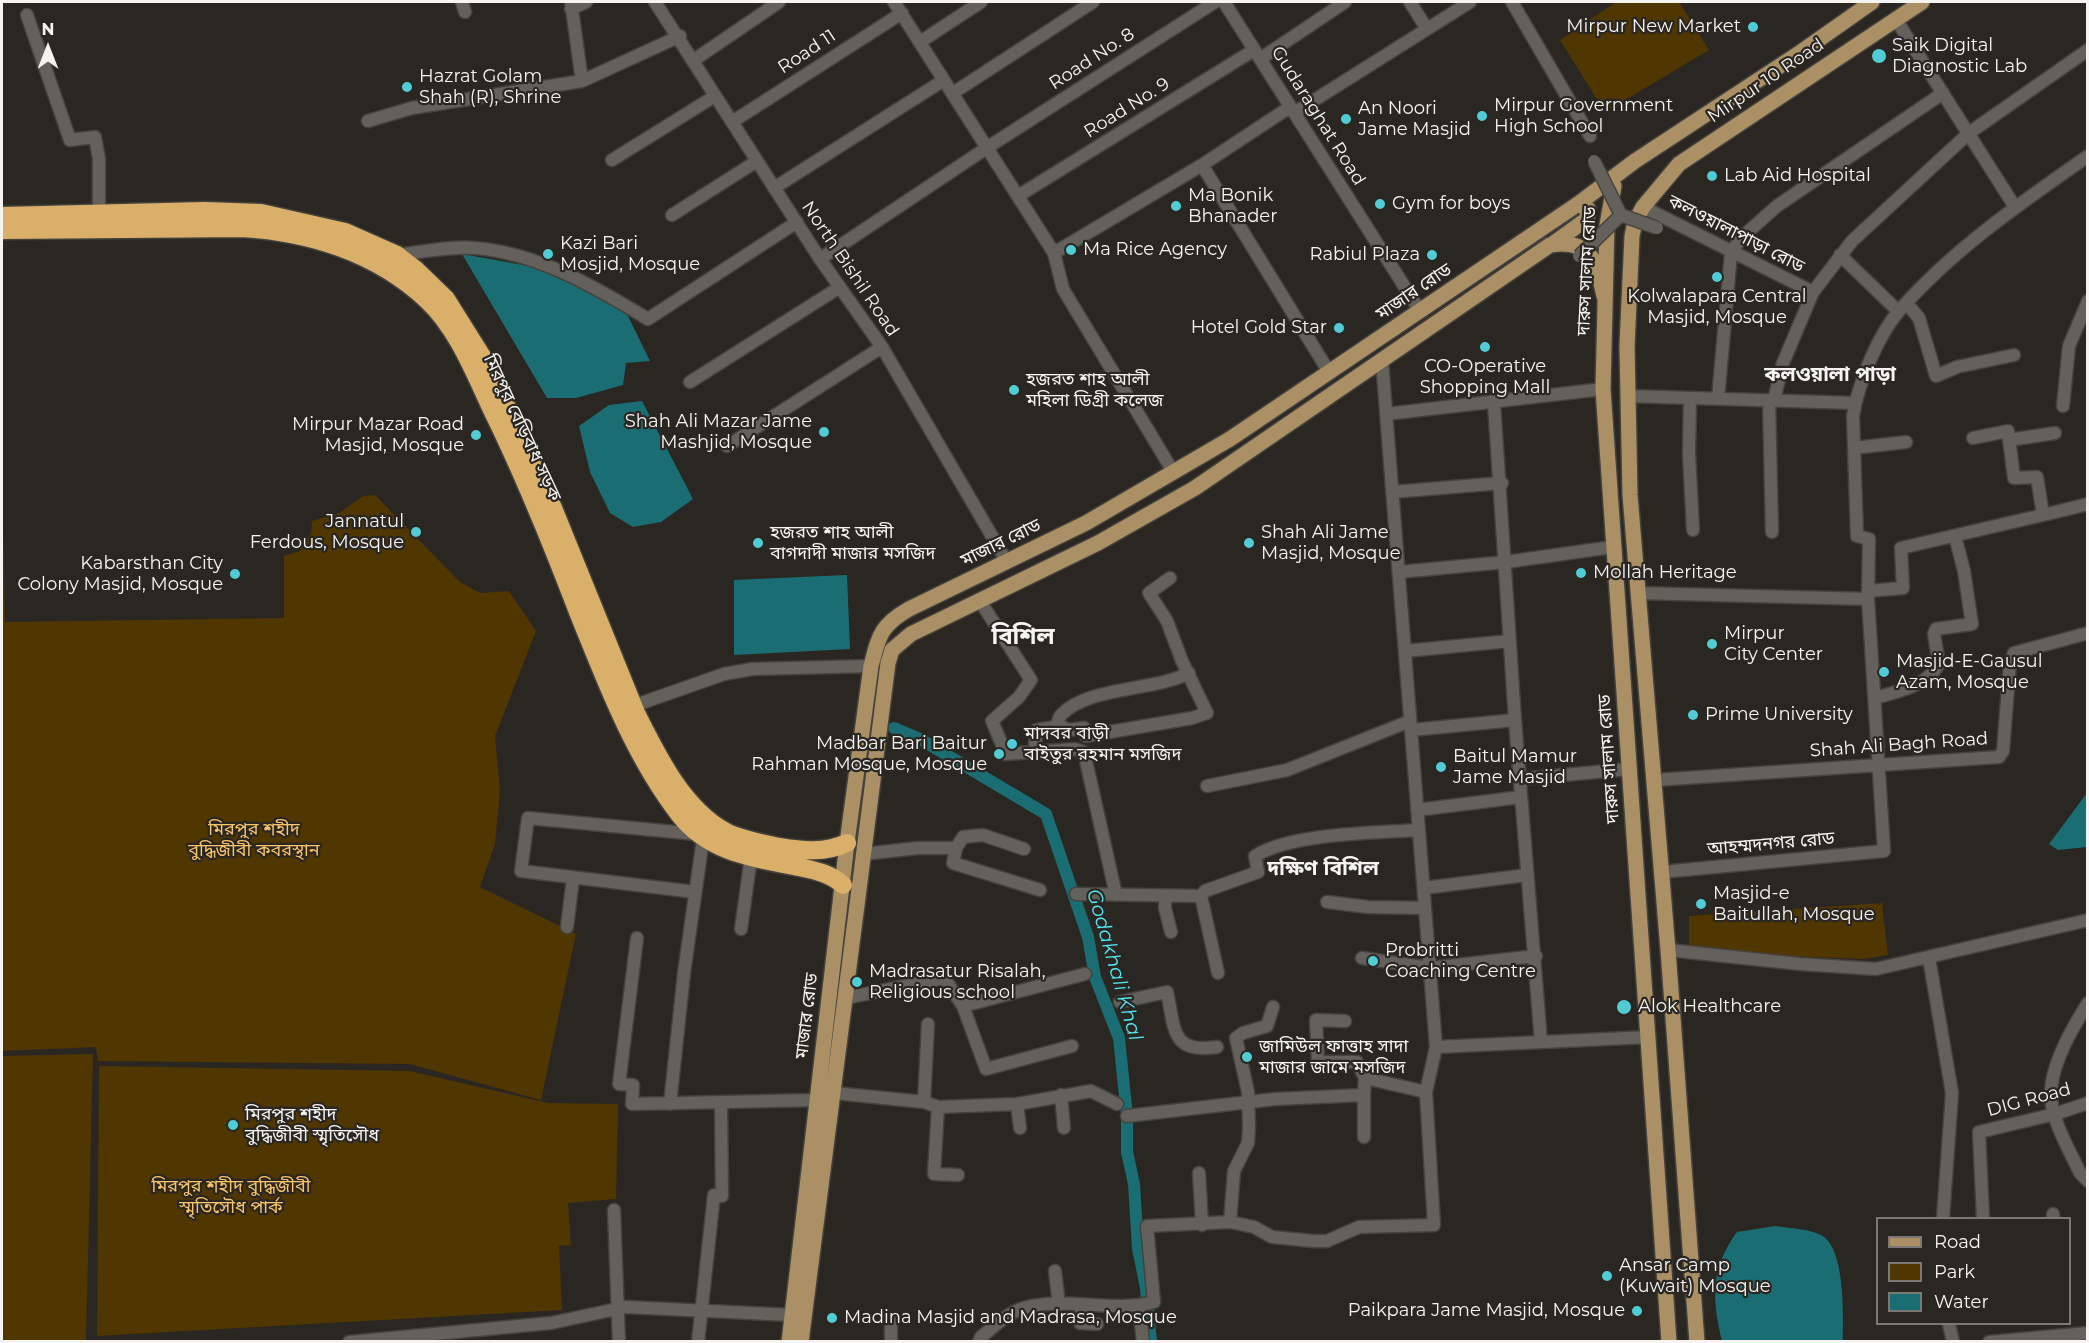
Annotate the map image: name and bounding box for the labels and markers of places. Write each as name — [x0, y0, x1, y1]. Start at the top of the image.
place label: Mirpur New Market — [1566, 16, 1741, 38]
marker: Mirpur New Market — [1746, 20, 1760, 34]
place label: Saik Digital Diagnostic Lab — [1892, 35, 2027, 78]
marker: Saik Digital Diagnostic Lab — [1870, 47, 1888, 65]
place label: Hazrat Golam Shah (R), Shrine — [419, 66, 561, 109]
marker: Hazrat Golam Shah (R), Shrine — [400, 80, 414, 94]
place label: Mirpur Government High School — [1494, 95, 1673, 138]
place label: An Noori Jame Masjid — [1358, 98, 1471, 140]
marker: Mirpur Government High School — [1475, 109, 1489, 123]
marker: An Noori Jame Masjid — [1339, 112, 1353, 126]
place label: Lab Aid Hospital — [1724, 165, 1871, 187]
marker: Lab Aid Hospital — [1705, 169, 1719, 183]
place label: Ma Bonik Bhanader — [1188, 185, 1277, 228]
place label: Gym for boys — [1392, 193, 1510, 215]
marker: Gym for boys — [1373, 197, 1387, 211]
marker: Ma Bonik Bhanader — [1169, 199, 1183, 213]
place label: Kazi Bari Mosjid, Mosque — [560, 233, 700, 276]
place label: Ma Rice Agency — [1083, 239, 1227, 261]
marker: Ma Rice Agency — [1064, 243, 1078, 257]
place label: Rabiul Plaza — [1310, 244, 1420, 266]
marker: Kazi Bari Mosjid, Mosque — [541, 247, 555, 261]
marker: Rabiul Plaza — [1425, 248, 1439, 262]
marker: Kolwalapara Central Masjid, Mosque — [1710, 270, 1724, 284]
place label: Kolwalapara Central Masjid, Mosque — [1627, 286, 1807, 328]
place label: Hotel Gold Star — [1191, 317, 1327, 339]
marker: Hotel Gold Star — [1332, 321, 1346, 335]
marker: CO-Operative Shopping Mall — [1478, 340, 1492, 354]
place label: CO-Operative Shopping Mall — [1420, 356, 1550, 398]
place label: হজরত শাহ আলী মহিলা ডিগ্রী কলেজ — [1026, 369, 1163, 412]
marker: হজরত শাহ আলী মহিলা ডিগ্রী কলেজ — [1007, 383, 1021, 397]
place label: Shah Ali Mazar Jame Mashjid, Mosque — [625, 411, 812, 454]
place label: Mirpur Mazar Road Masjid, Mosque — [292, 414, 464, 456]
marker: Shah Ali Mazar Jame Mashjid, Mosque — [817, 425, 831, 439]
marker: Mirpur Mazar Road Masjid, Mosque — [469, 428, 483, 442]
place label: Jannatul Ferdous, Mosque — [250, 511, 404, 554]
place label: হজরত শাহ আলী বাগদাদী মাজার মসজিদ — [770, 522, 935, 564]
place label: Shah Ali Jame Masjid, Mosque — [1261, 522, 1401, 564]
marker: Jannatul Ferdous, Mosque — [409, 525, 423, 539]
marker: হজরত শাহ আলী বাগদাদী মাজার মসজিদ — [751, 536, 765, 550]
marker: Shah Ali Jame Masjid, Mosque — [1242, 536, 1256, 550]
place label: Kabarsthan City Colony Masjid, Mosque — [17, 553, 223, 596]
place label: Mollah Heritage — [1593, 562, 1737, 584]
marker: Mollah Heritage — [1574, 566, 1588, 580]
marker: Kabarsthan City Colony Masjid, Mosque — [228, 567, 242, 581]
place label: Mirpur City Center — [1724, 623, 1823, 666]
marker: Mirpur City Center — [1705, 637, 1719, 651]
place label: Masjid-E-Gausul Azam, Mosque — [1896, 651, 2042, 694]
marker: Masjid-E-Gausul Azam, Mosque — [1877, 665, 1891, 679]
place label: Prime University — [1705, 704, 1853, 726]
marker: Prime University — [1686, 708, 1700, 722]
place label: মাদবর বাড়ী বাইতুর রহমান মসজিদ — [1024, 723, 1181, 766]
place label: Madbar Bari Baitur Rahman Mosque, Mosque — [751, 733, 987, 776]
marker: মাদবর বাড়ী বাইতুর রহমান মসজিদ — [1005, 737, 1019, 751]
place label: Baitul Mamur Jame Masjid — [1453, 746, 1577, 789]
marker: Madbar Bari Baitur Rahman Mosque, Mosque — [992, 747, 1006, 761]
marker: Baitul Mamur Jame Masjid — [1434, 760, 1448, 774]
place label: Masjid-e Baitullah, Mosque — [1713, 883, 1875, 926]
marker: Masjid-e Baitullah, Mosque — [1694, 897, 1708, 911]
place label: Probritti Coaching Centre — [1385, 940, 1536, 982]
marker: Probritti Coaching Centre — [1366, 954, 1380, 968]
place label: Madrasatur Risalah, Religious school — [869, 961, 1046, 1004]
marker: Madrasatur Risalah, Religious school — [850, 975, 864, 989]
place label: Alok Healthcare — [1638, 996, 1781, 1018]
marker: Alok Healthcare — [1615, 998, 1633, 1016]
place label: জামিউল ফাত্তাহ সাদা মাজার জামে মসজিদ — [1259, 1036, 1408, 1078]
marker: জামিউল ফাত্তাহ সাদা মাজার জামে মসজিদ — [1240, 1050, 1254, 1064]
place label: মিরপুর শহীদ বুদ্ধিজীবী স্মৃতিসৌধ — [245, 1104, 379, 1146]
marker: মিরপুর শহীদ বুদ্ধিজীবী স্মৃতিসৌধ — [226, 1118, 240, 1132]
place label: Ansar Camp (Kuwait) Mosque — [1619, 1255, 1771, 1298]
marker: Ansar Camp (Kuwait) Mosque — [1600, 1269, 1614, 1283]
place label: Paikpara Jame Masjid, Mosque — [1348, 1300, 1625, 1322]
marker: Paikpara Jame Masjid, Mosque — [1630, 1304, 1644, 1318]
place label: Madina Masjid and Madrasa, Mosque — [844, 1307, 1177, 1329]
marker: Madina Masjid and Madrasa, Mosque — [825, 1311, 839, 1325]

